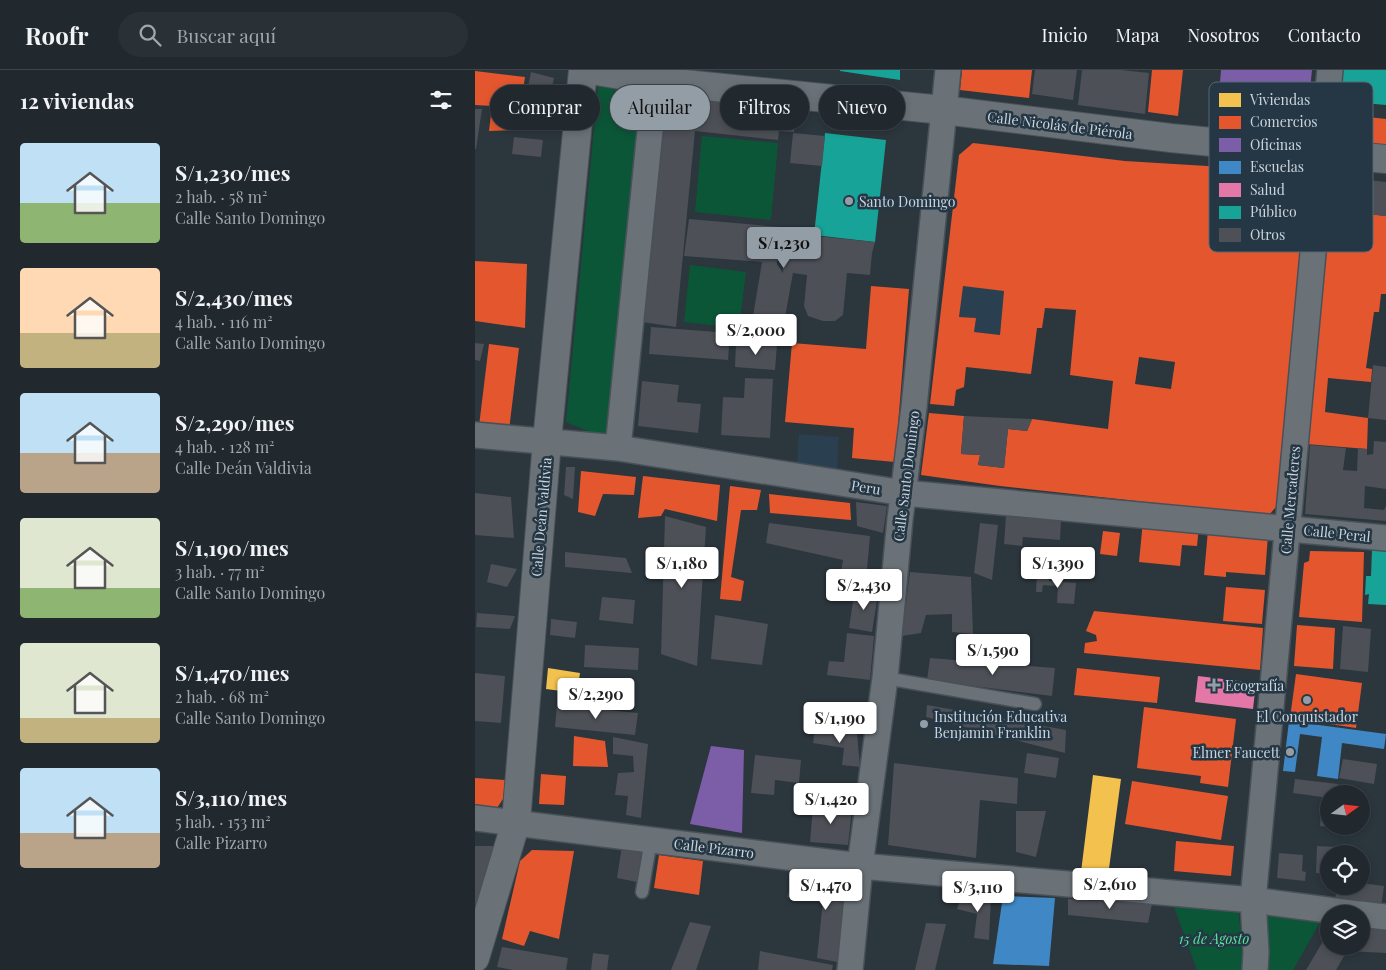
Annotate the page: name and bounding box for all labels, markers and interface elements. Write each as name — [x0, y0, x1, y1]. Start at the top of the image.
search box — [118, 12, 468, 57]
text: Roofr — [25, 19, 88, 51]
icon: search — [136, 21, 164, 49]
text: Buscar aquí — [176, 22, 276, 48]
text: Inicio — [1042, 23, 1088, 47]
text: Mapa — [1116, 23, 1160, 47]
text: Nosotros — [1188, 23, 1260, 47]
text: Contacto — [1288, 23, 1361, 47]
legend — [1209, 82, 1373, 252]
chip: Comprar — [490, 85, 600, 130]
chip: Alquilar — [610, 85, 710, 130]
chip: Filtros — [720, 85, 809, 130]
chip: Nuevo — [819, 85, 905, 130]
text: 12 viviendas — [20, 86, 134, 114]
icon: filters — [427, 86, 455, 114]
text: Viviendas — [1249, 90, 1310, 109]
street label: Calle Nicolás de Piérola — [986, 107, 1134, 143]
text: Comercios — [1250, 112, 1318, 131]
text: Oficinas — [1250, 135, 1301, 154]
text: Escuelas — [1250, 157, 1304, 176]
text: S/1,230/mes — [175, 158, 290, 186]
icon: home — [60, 163, 120, 223]
text: Salud — [1250, 180, 1285, 199]
text: 2 hab. · 58 m² — [175, 186, 267, 207]
place label: Santo Domingo — [859, 192, 956, 211]
marker: Santo Domingo — [843, 195, 855, 207]
text: Público — [1250, 202, 1297, 221]
text: Calle Santo Domingo — [175, 207, 325, 228]
text: Otros — [1250, 225, 1285, 244]
pin: S/1,230 — [738, 226, 830, 269]
text: S/1,230 — [758, 232, 810, 253]
text: S/2,430/mes — [175, 283, 293, 311]
icon: home — [60, 288, 120, 348]
text: 4 hab. · 116 m² — [175, 311, 273, 332]
pin: S/2,000 — [710, 314, 802, 356]
text: S/2,000 — [727, 319, 785, 340]
text: Calle Santo Domingo — [175, 332, 325, 353]
text: S/2,290/mes — [175, 408, 294, 436]
street label: Calle Santo Domingo — [889, 409, 923, 542]
icon: home — [60, 413, 120, 473]
text: 4 hab. · 128 m² — [175, 436, 275, 457]
street label: Calle Mercaderes — [1276, 445, 1304, 555]
text: Calle Deán Valdivia — [175, 457, 312, 478]
street label: Calle Deán Valdivia — [526, 457, 556, 577]
street label: Peru — [850, 475, 882, 499]
street label: Calle Peral — [1303, 520, 1371, 546]
text: S/1,190/mes — [175, 533, 289, 561]
icon: home — [60, 538, 120, 598]
pin: S/1,180 — [636, 546, 728, 589]
pin: S/1,390 — [1012, 546, 1104, 589]
text: S/1,180 — [656, 552, 708, 573]
text: S/1,390 — [1032, 552, 1084, 573]
text: 3 hab. · 77 m² — [175, 561, 265, 582]
pin: S/2,430 — [818, 568, 910, 611]
text: S/2,430 — [837, 574, 891, 595]
text: Calle Santo Domingo — [175, 582, 325, 603]
pin: S/1,590 — [947, 634, 1039, 676]
text: S/1,590 — [967, 639, 1019, 660]
text: S/1,470/mes — [175, 658, 290, 686]
icon: home — [60, 663, 120, 723]
place label: Ecografía — [1225, 676, 1284, 695]
pin: S/2,290 — [550, 678, 642, 720]
marker: Ecografía — [1207, 678, 1221, 692]
text: S/2,290 — [568, 683, 624, 704]
text: 2 hab. · 68 m² — [175, 686, 269, 707]
marker: El Conquistador — [1301, 694, 1313, 706]
pin: S/1,190 — [794, 702, 886, 744]
text: Calle Santo Domingo — [175, 707, 325, 728]
text: S/1,190 — [815, 707, 865, 728]
place label: Institución Educativa Benjamin Franklin — [934, 707, 1067, 742]
place label: El Conquistador — [1256, 707, 1359, 726]
marker: Institución Educativa Benjamin Franklin — [918, 718, 930, 730]
place label: Elmer Faucett — [1192, 743, 1281, 762]
marker: Elmer Faucett — [1284, 746, 1296, 758]
pin: S/1,420 — [785, 782, 877, 825]
text: S/3,110/mes — [175, 783, 287, 811]
north arrow — [1320, 785, 1370, 835]
map controls — [1320, 785, 1370, 955]
icon: home — [60, 788, 120, 848]
text: S/1,420 — [805, 788, 857, 809]
text: 5 hab. · 153 m² — [175, 811, 271, 832]
text: Calle Pizarro — [175, 832, 267, 853]
street label: Calle Pizarro — [673, 834, 756, 862]
button: locate — [1320, 845, 1370, 895]
pin: S/1,470 — [780, 868, 872, 911]
pin: S/2,610 — [1064, 868, 1156, 910]
pin: S/3,110 — [932, 870, 1024, 913]
text: S/2,610 — [1083, 873, 1137, 894]
text: S/1,470 — [800, 874, 852, 895]
text: S/3,110 — [953, 876, 1003, 897]
button: layers — [1320, 905, 1370, 955]
park label: 15 de Agosto — [1179, 929, 1249, 948]

